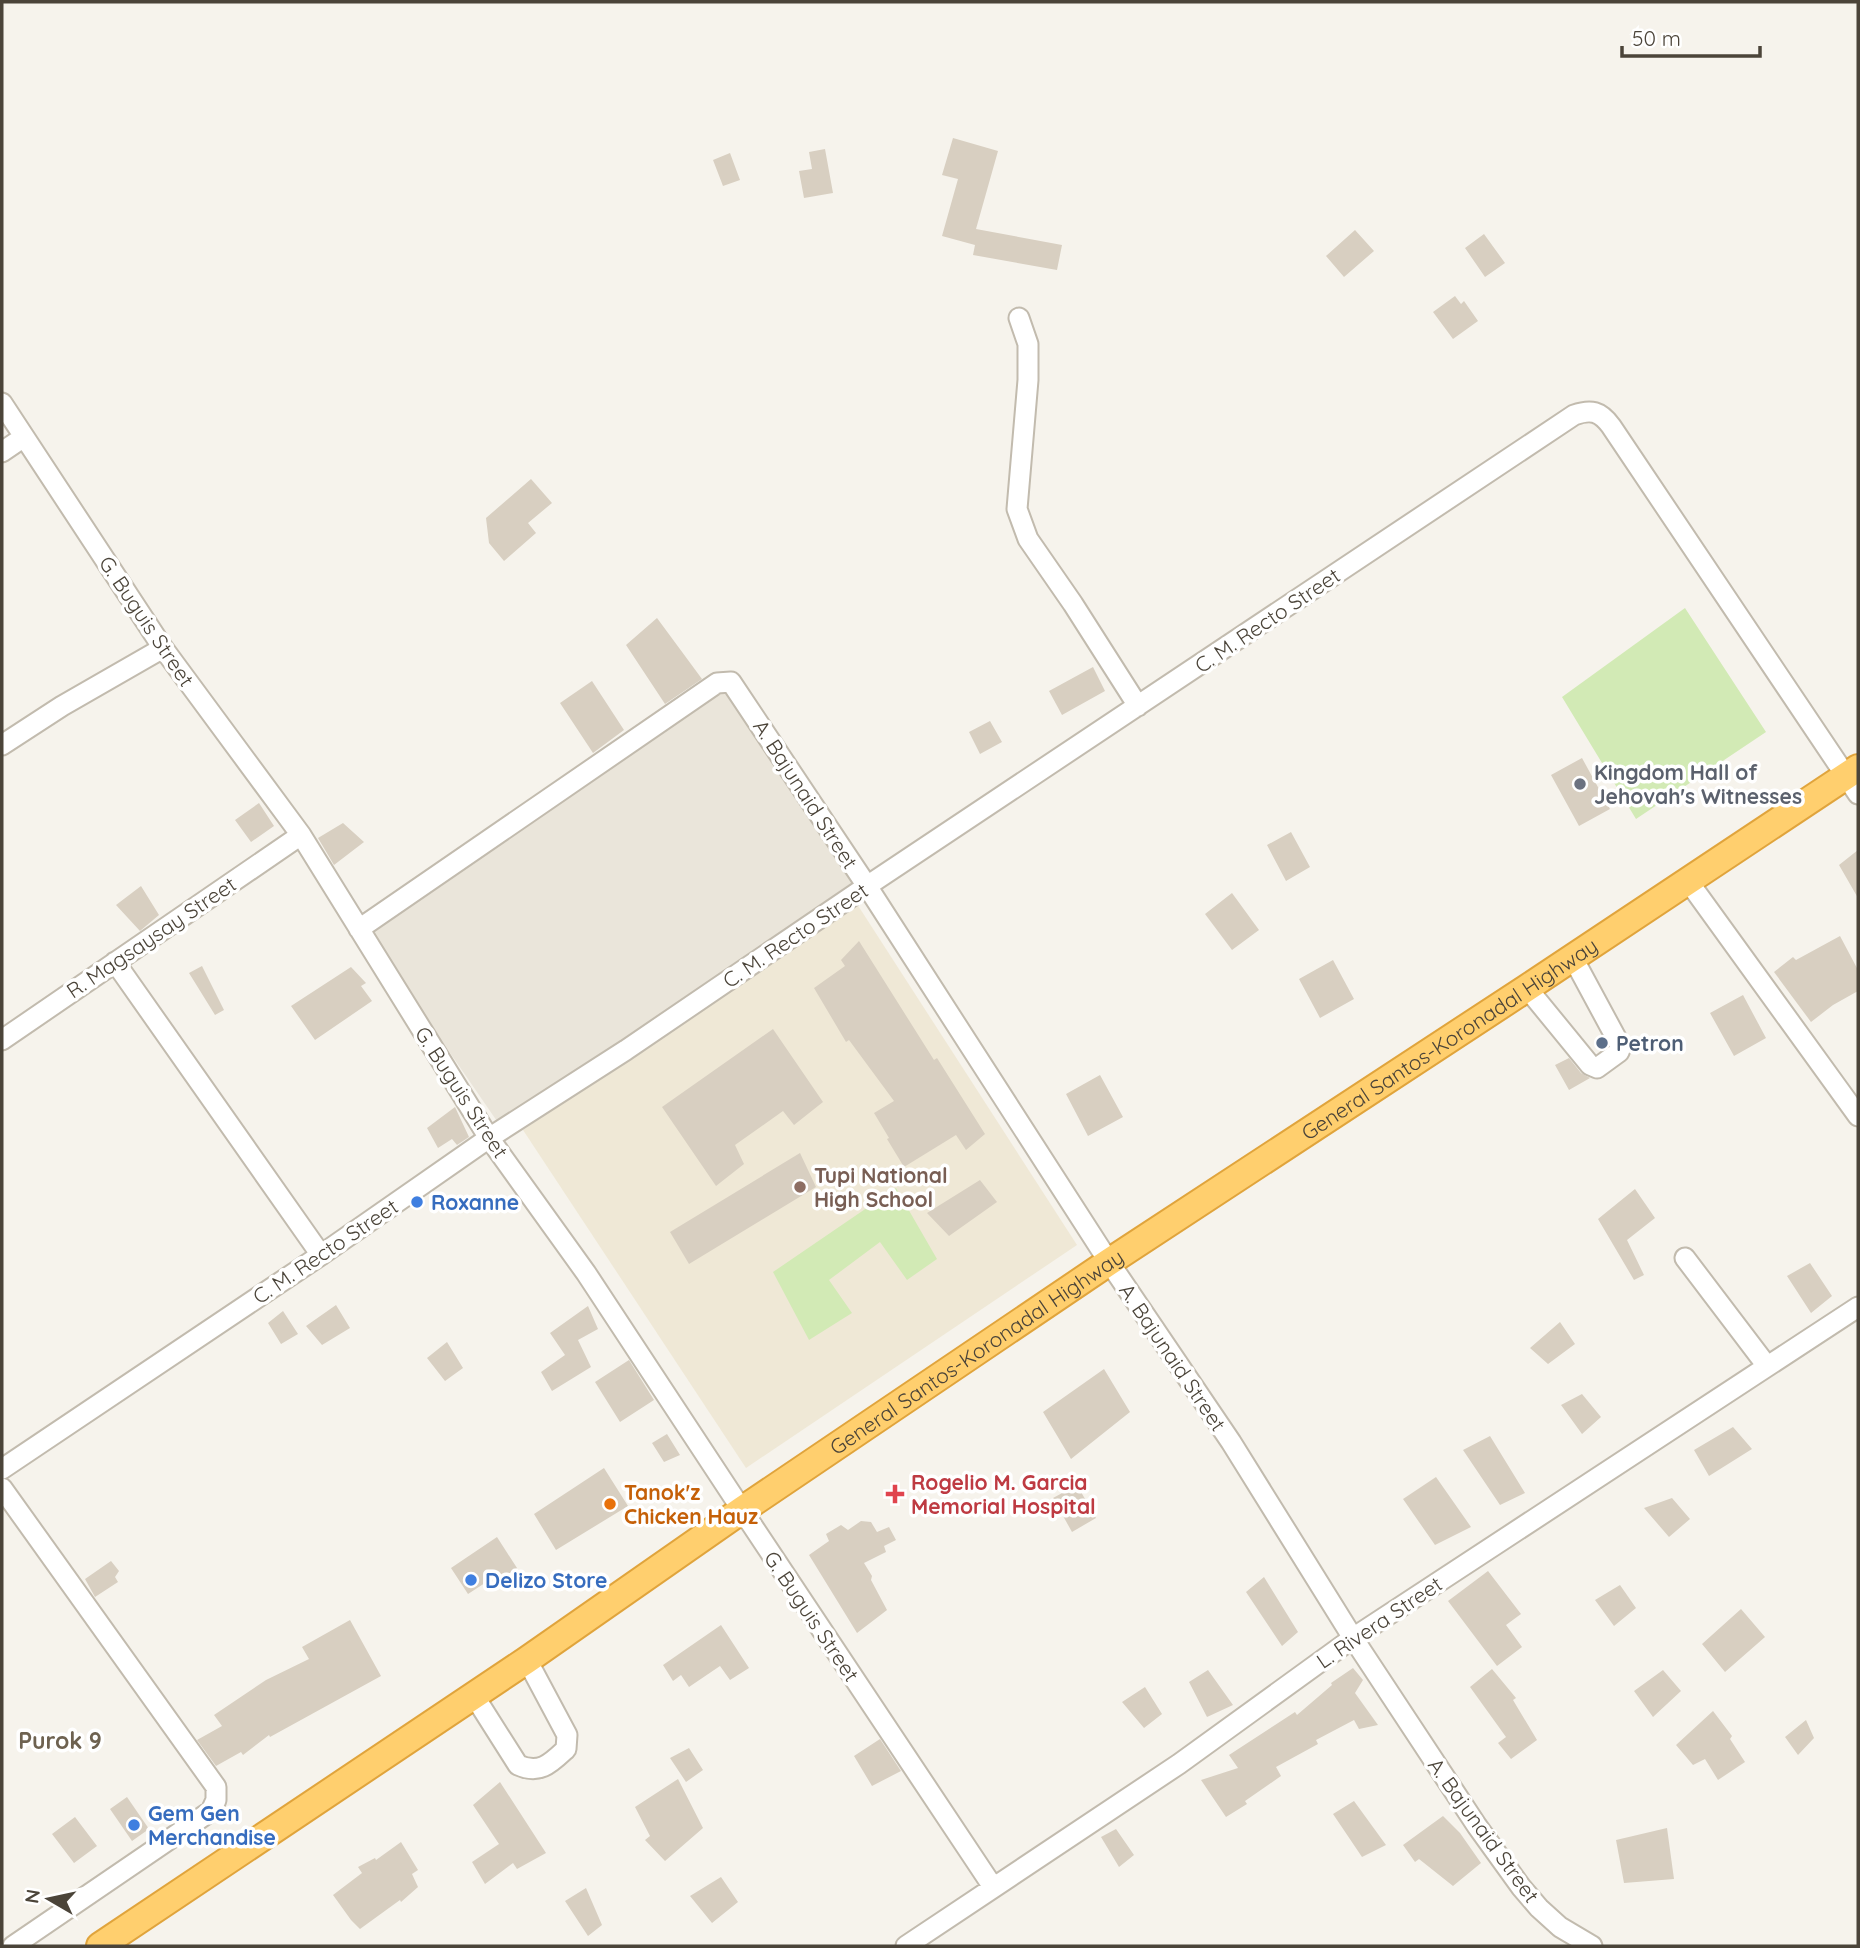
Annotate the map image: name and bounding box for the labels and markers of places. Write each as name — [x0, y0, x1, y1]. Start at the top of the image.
place label: Kingdom Hall of Jehovah's Witnesses — [1594, 759, 1802, 809]
marker: Kingdom Hall of Jehovah's Witnesses — [1572, 776, 1588, 792]
place label: Petron — [1616, 1030, 1684, 1056]
marker: Petron — [1594, 1035, 1610, 1051]
place label: Tupi National High School — [814, 1162, 948, 1212]
marker: Tupi National High School — [792, 1179, 808, 1195]
place label: Roxanne — [431, 1189, 519, 1215]
marker: Roxanne — [409, 1194, 425, 1210]
place label: Rogelio M. Garcia Memorial Hospital — [911, 1469, 1096, 1519]
place label: Tanok'z Chicken Hauz — [624, 1479, 758, 1529]
marker: Rogelio M. Garcia Memorial Hospital — [885, 1484, 905, 1504]
marker: Tanok'z Chicken Hauz — [602, 1496, 618, 1512]
place label: Delizo Store — [485, 1567, 607, 1593]
marker: Delizo Store — [463, 1572, 479, 1588]
place label: Gem Gen Merchandise — [148, 1800, 276, 1850]
marker: Gem Gen Merchandise — [126, 1817, 142, 1833]

